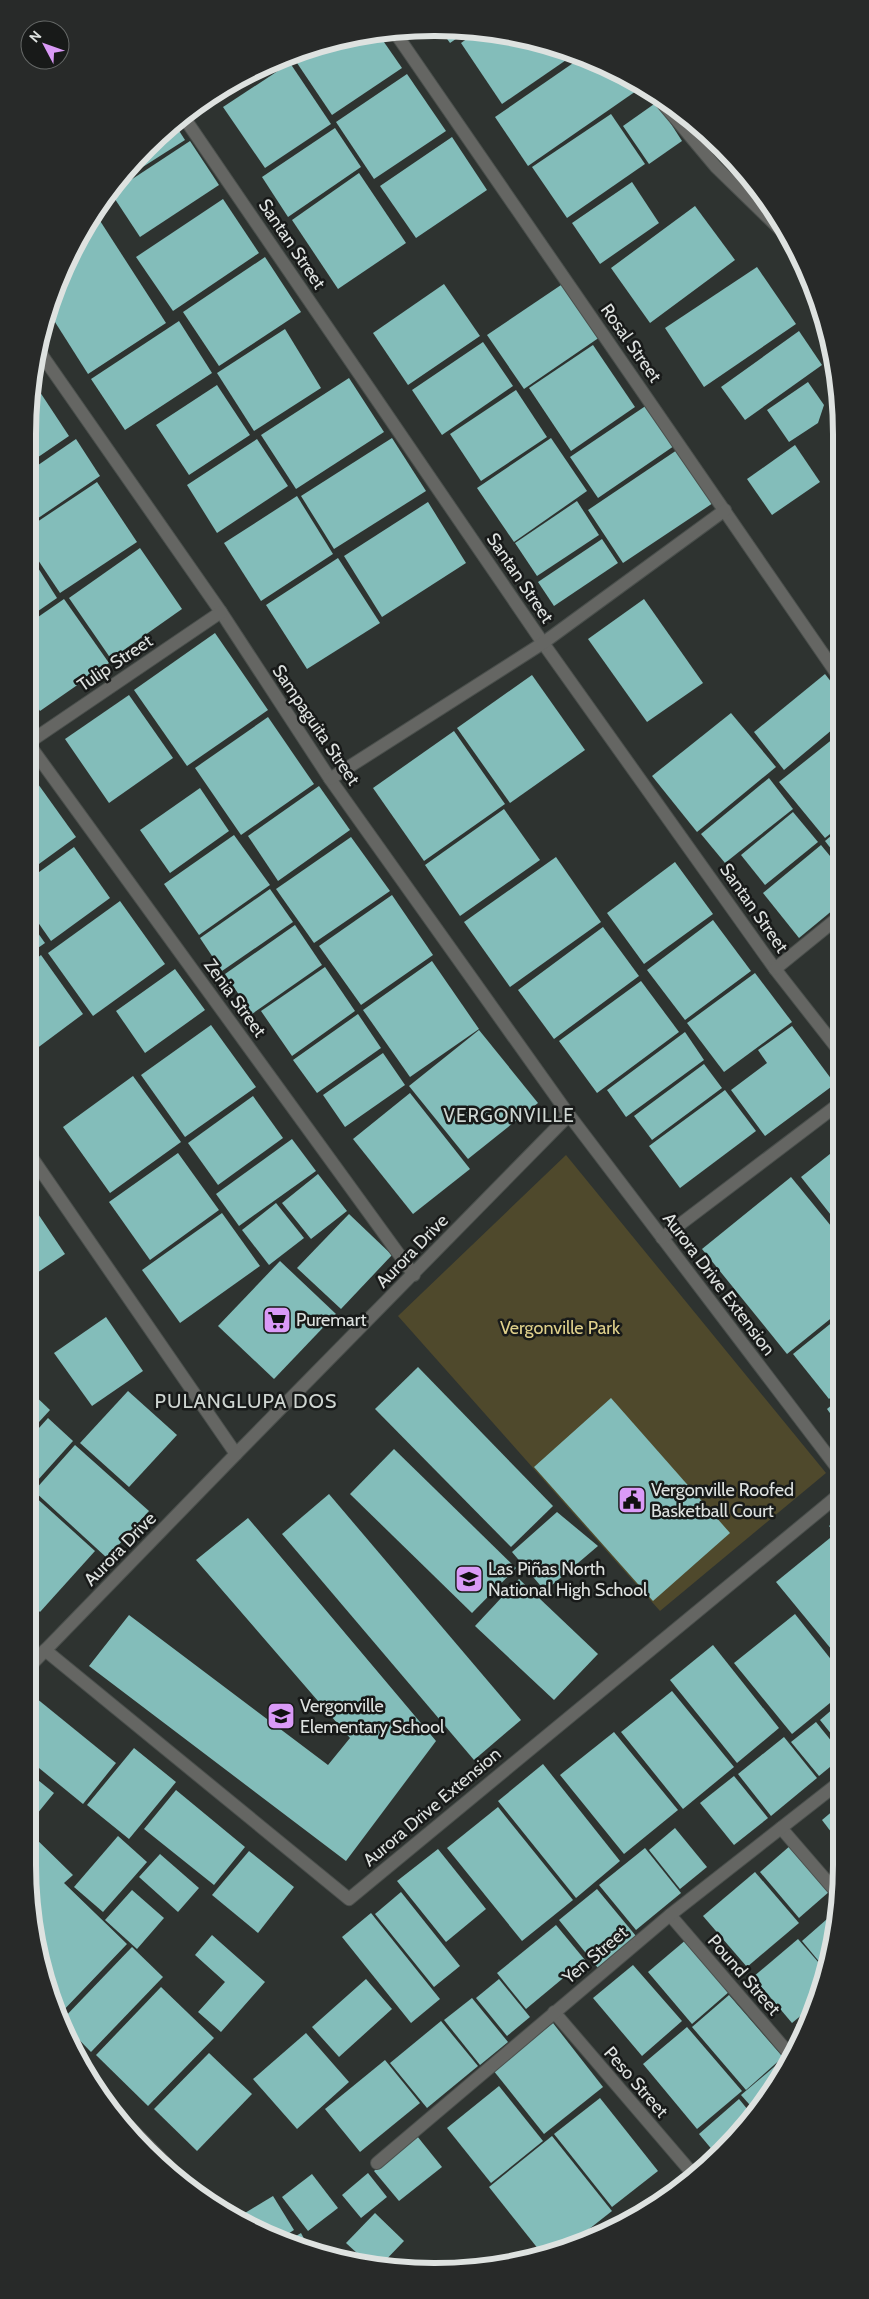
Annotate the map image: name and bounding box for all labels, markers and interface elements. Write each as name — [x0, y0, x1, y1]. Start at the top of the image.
north arrow — [20, 20, 70, 70]
text: N — [25, 27, 45, 46]
street label: Santan Street — [254, 195, 330, 293]
street label: Rosal Street — [596, 299, 666, 387]
street label: Santan Street — [482, 529, 558, 627]
street label: Tulip Street — [73, 630, 157, 696]
street label: Sampaguita Street — [268, 660, 364, 790]
street label: Santan Street — [715, 859, 793, 957]
street label: Zenia Street — [199, 955, 271, 1041]
district label: VERGONVILLE — [443, 1104, 575, 1127]
street label: Aurora Drive Extension — [658, 1208, 780, 1360]
street label: Aurora Drive — [371, 1209, 453, 1293]
supermarket icon: Puremart — [262, 1305, 292, 1335]
place label: Puremart — [296, 1309, 366, 1331]
park label: Vergonville Park — [500, 1317, 621, 1339]
district label: PULANGLUPA DOS — [155, 1389, 338, 1413]
place label: Vergonville Roofed Basketball Court — [651, 1479, 794, 1522]
public building icon: Vergonville Roofed Basketball Court — [617, 1485, 647, 1515]
street label: Aurora Drive — [79, 1507, 161, 1591]
place label: Las Piñas North National High School — [488, 1558, 648, 1601]
school or university icon: Las Piñas North National High School — [454, 1564, 484, 1594]
place label: Vergonville Elementary School — [300, 1695, 445, 1738]
school or university icon: Vergonville Elementary School — [266, 1701, 296, 1731]
street label: Aurora Drive Extension — [359, 1743, 505, 1871]
street label: Yen Street — [557, 1921, 632, 1989]
street label: Pound Street — [703, 1930, 785, 2020]
street label: Peso Street — [599, 2042, 673, 2122]

